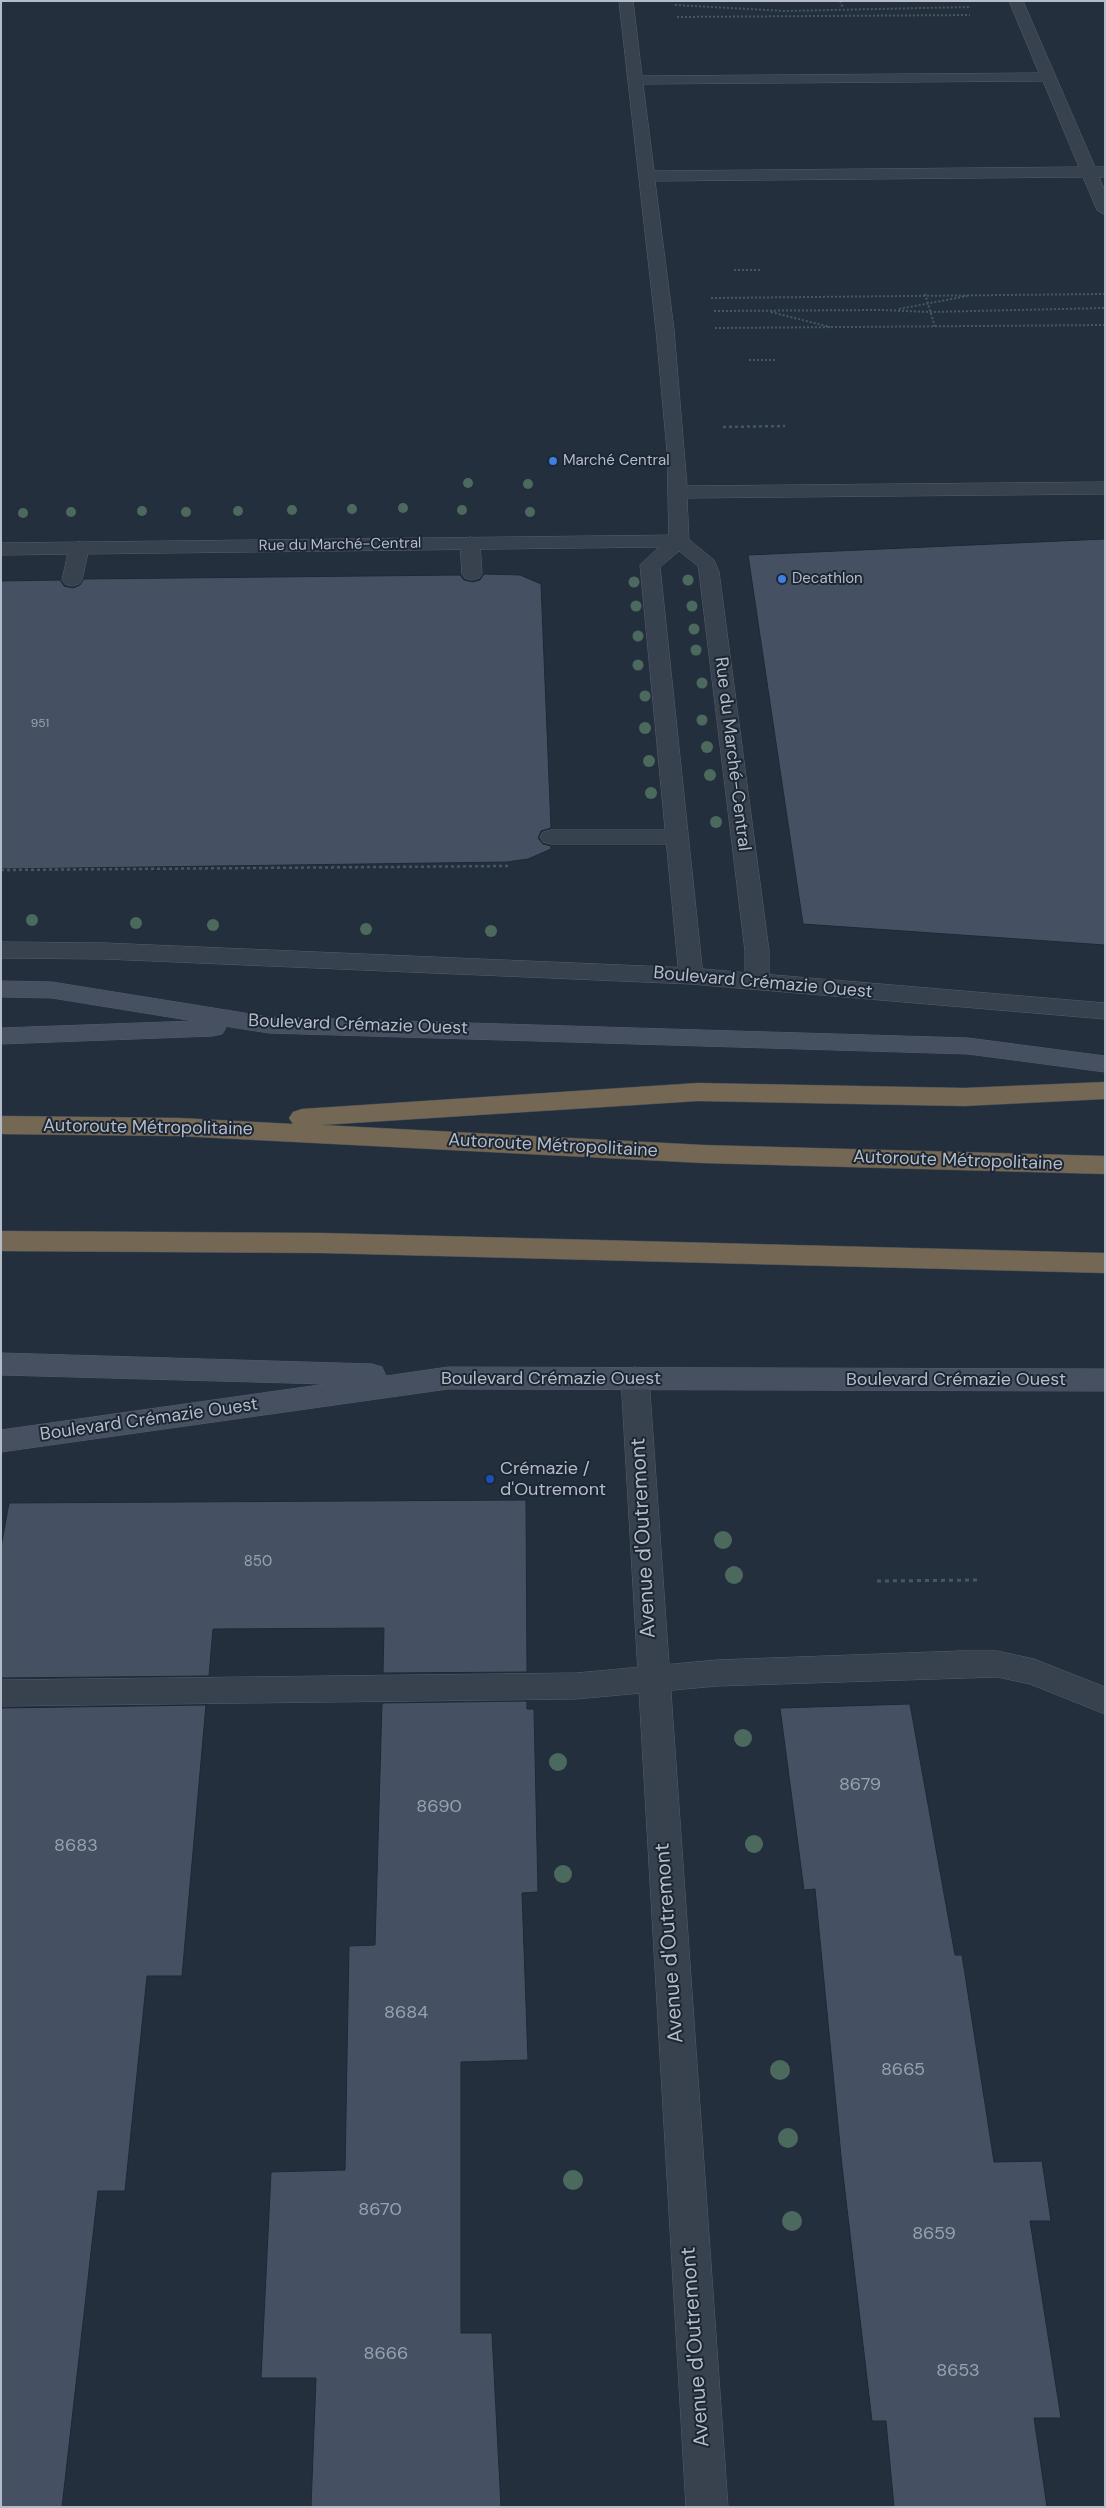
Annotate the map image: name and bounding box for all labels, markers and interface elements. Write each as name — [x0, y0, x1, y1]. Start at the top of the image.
place label: Marché Central — [563, 452, 670, 470]
marker: Marché Central — [547, 455, 559, 467]
street label: Rue du Marché-Central — [259, 535, 421, 555]
place label: Decathlon — [792, 570, 863, 588]
marker: Decathlon — [776, 573, 788, 585]
street label: Rue du Marché-Central — [709, 656, 755, 852]
house number: 951 — [31, 717, 49, 731]
street label: Boulevard Crémazie Ouest — [652, 963, 874, 1003]
street label: Boulevard Crémazie Ouest — [248, 1010, 468, 1040]
street label: Autoroute Métropolitaine — [43, 1115, 253, 1141]
street label: Autoroute Métropolitaine — [448, 1130, 658, 1162]
street label: Autoroute Métropolitaine — [853, 1147, 1063, 1175]
street label: Boulevard Crémazie Ouest — [441, 1368, 661, 1390]
street label: Boulevard Crémazie Ouest — [846, 1369, 1066, 1391]
street label: Boulevard Crémazie Ouest — [39, 1394, 259, 1446]
street label: Avenue d'Outremont — [626, 1437, 662, 1639]
place label: Crémazie / d'Outremont — [500, 1458, 606, 1500]
marker: Crémazie / d'Outremont — [484, 1473, 496, 1485]
house number: 850 — [244, 1553, 272, 1571]
house number: 8679 — [839, 1774, 881, 1796]
house number: 8690 — [416, 1796, 462, 1818]
house number: 8683 — [54, 1835, 98, 1857]
street label: Avenue d'Outremont — [650, 1842, 690, 2044]
house number: 8684 — [384, 2002, 428, 2024]
house number: 8665 — [881, 2059, 925, 2081]
house number: 8670 — [358, 2199, 402, 2221]
house number: 8659 — [912, 2223, 956, 2245]
street label: Avenue d'Outremont — [676, 2246, 716, 2448]
house number: 8666 — [364, 2343, 408, 2365]
house number: 8653 — [936, 2360, 980, 2382]

